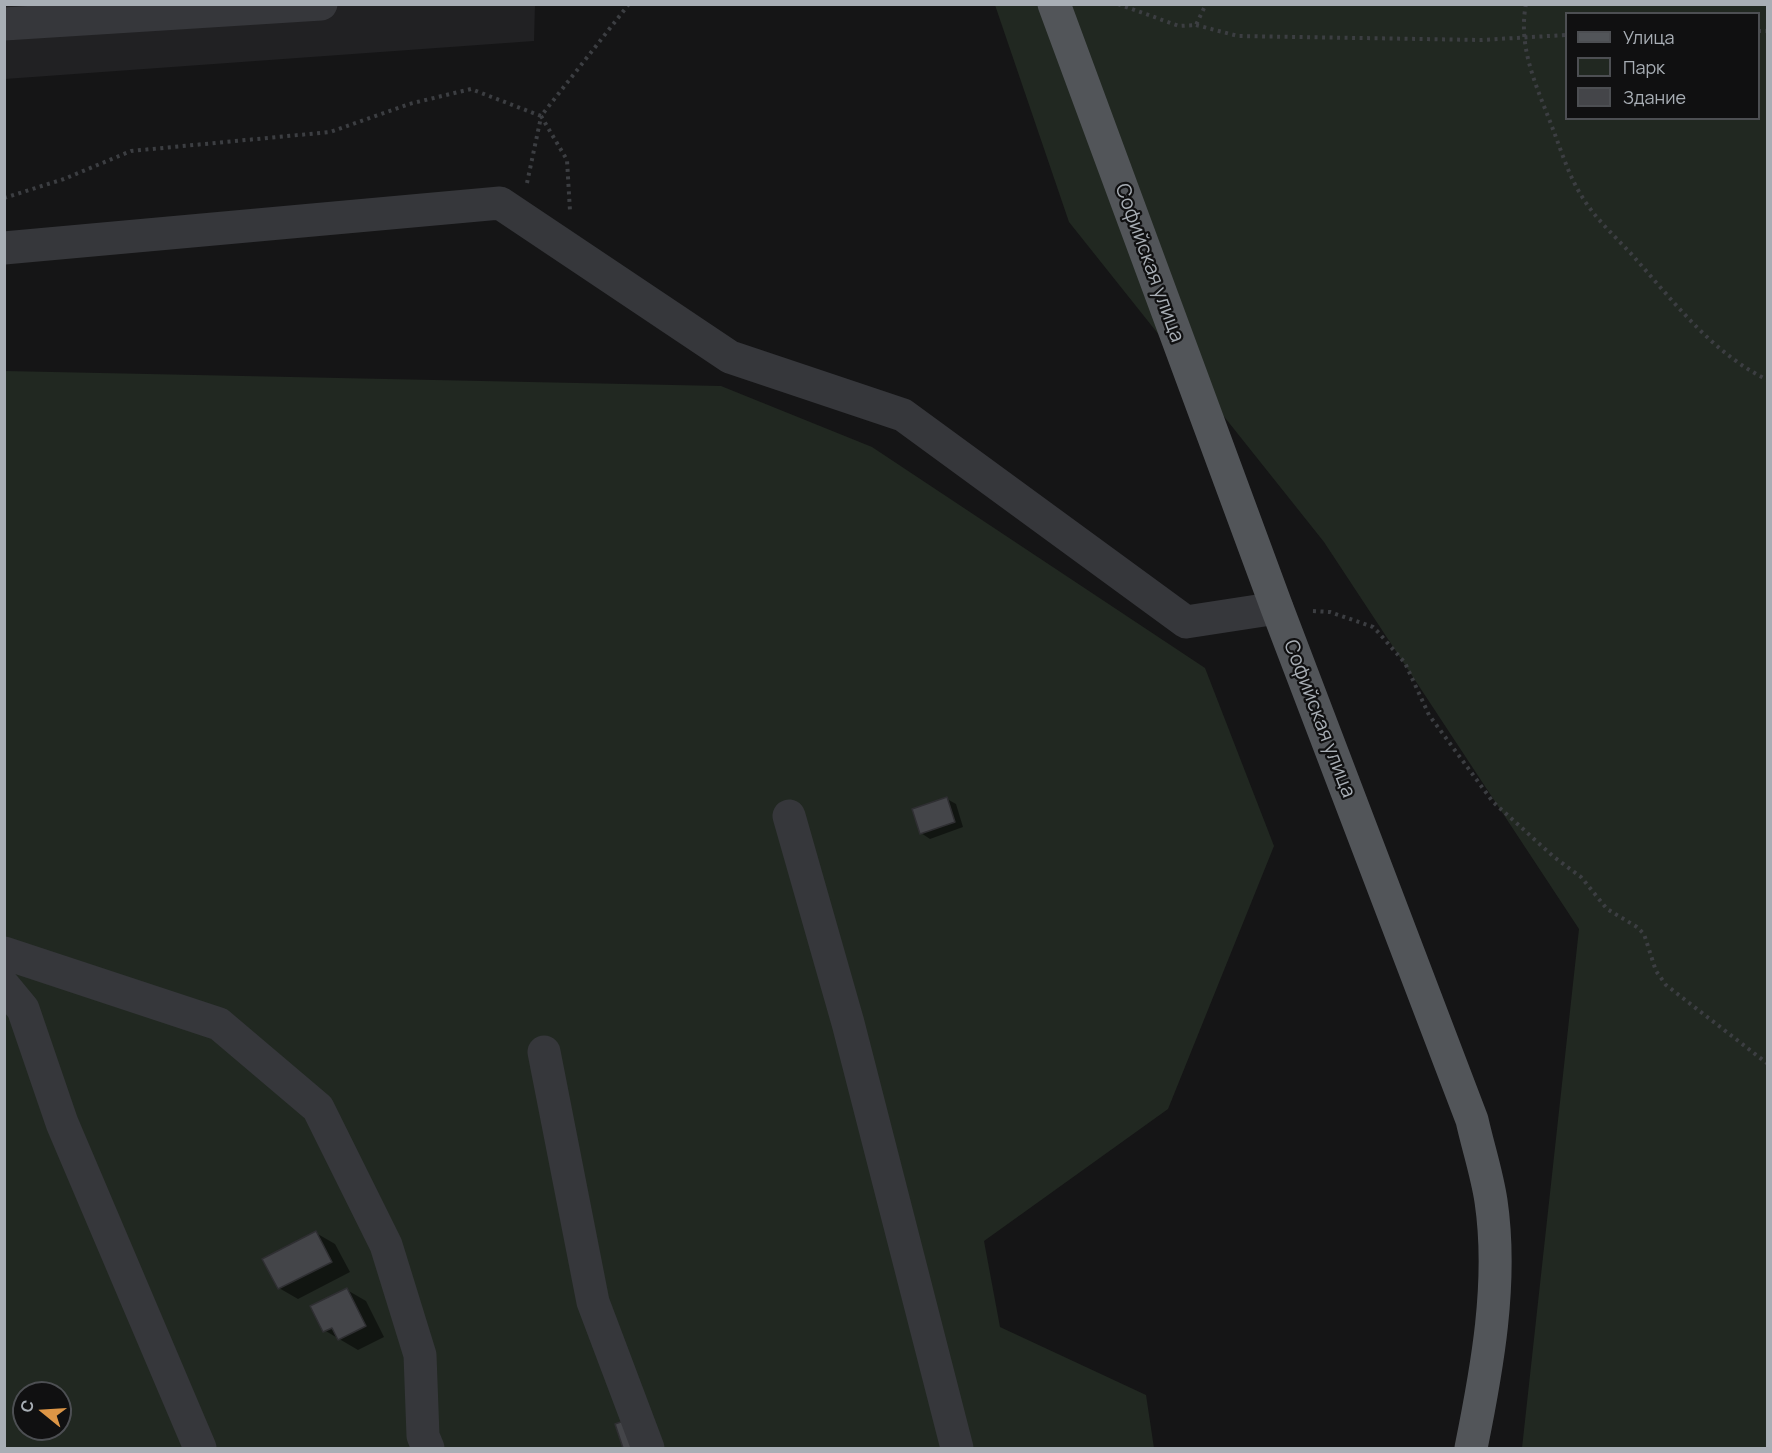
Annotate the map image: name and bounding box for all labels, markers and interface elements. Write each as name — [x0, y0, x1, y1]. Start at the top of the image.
legend — [1565, 12, 1760, 120]
text: Улица — [1623, 25, 1675, 49]
text: Парк — [1623, 55, 1665, 79]
text: Здание — [1623, 85, 1686, 109]
street label: Софийская улица — [1109, 180, 1189, 346]
street label: Софийская улица — [1278, 637, 1360, 801]
north arrow — [12, 1381, 72, 1441]
text: С — [14, 1397, 39, 1415]

